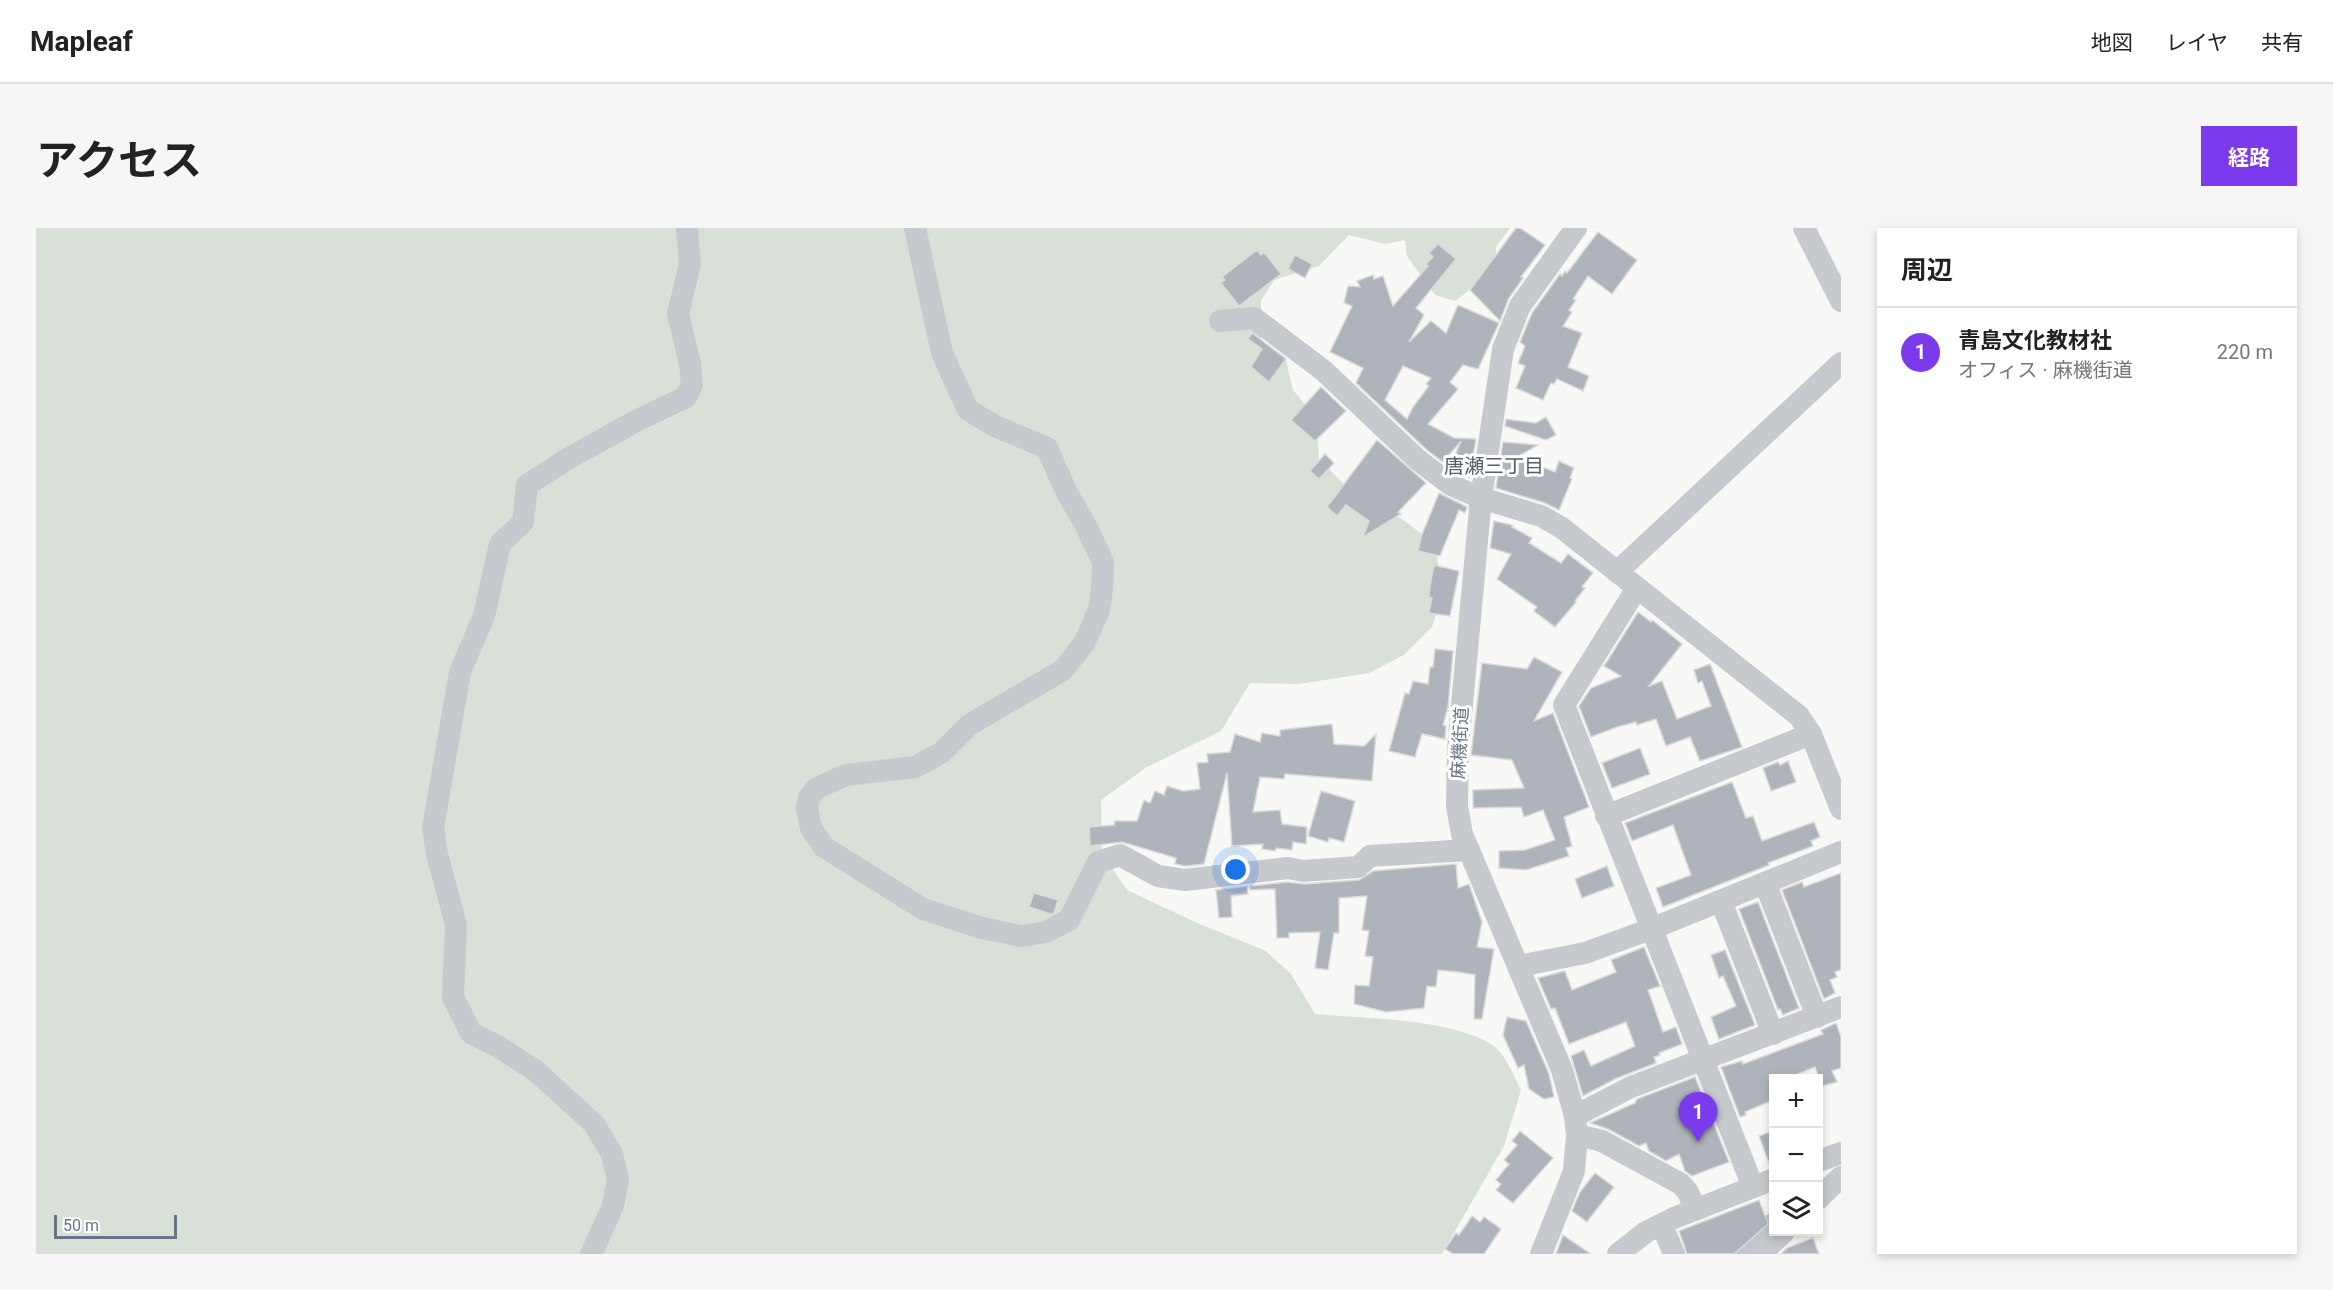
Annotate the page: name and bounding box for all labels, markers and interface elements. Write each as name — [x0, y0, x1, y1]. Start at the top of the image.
text: Mapleaf — [30, 25, 133, 58]
text: 地図 — [2091, 31, 2133, 55]
text: レイヤ — [2166, 31, 2228, 55]
text: 共有 — [2261, 31, 2303, 55]
button: 経路 — [2201, 126, 2297, 186]
text: アクセス — [36, 136, 202, 185]
text: 周辺 — [1901, 255, 1953, 285]
text: 青島文化教材社 — [1958, 328, 2112, 353]
text: 1 — [1915, 340, 1926, 364]
text: 220 m — [2217, 340, 2273, 364]
text: オフィス · 麻機街道 — [1958, 358, 2133, 382]
district label: 唐瀬三丁目 — [1444, 454, 1544, 478]
street label: 麻機街道 — [1447, 706, 1472, 779]
your location — [1221, 855, 1250, 884]
map controls — [1769, 1074, 1823, 1236]
button: + — [1769, 1074, 1823, 1128]
pin: 1 — [1678, 1092, 1718, 1142]
button: − — [1769, 1128, 1823, 1182]
button: layers — [1769, 1182, 1823, 1236]
scale bar — [54, 1212, 177, 1240]
text: 50 m — [63, 1216, 99, 1235]

